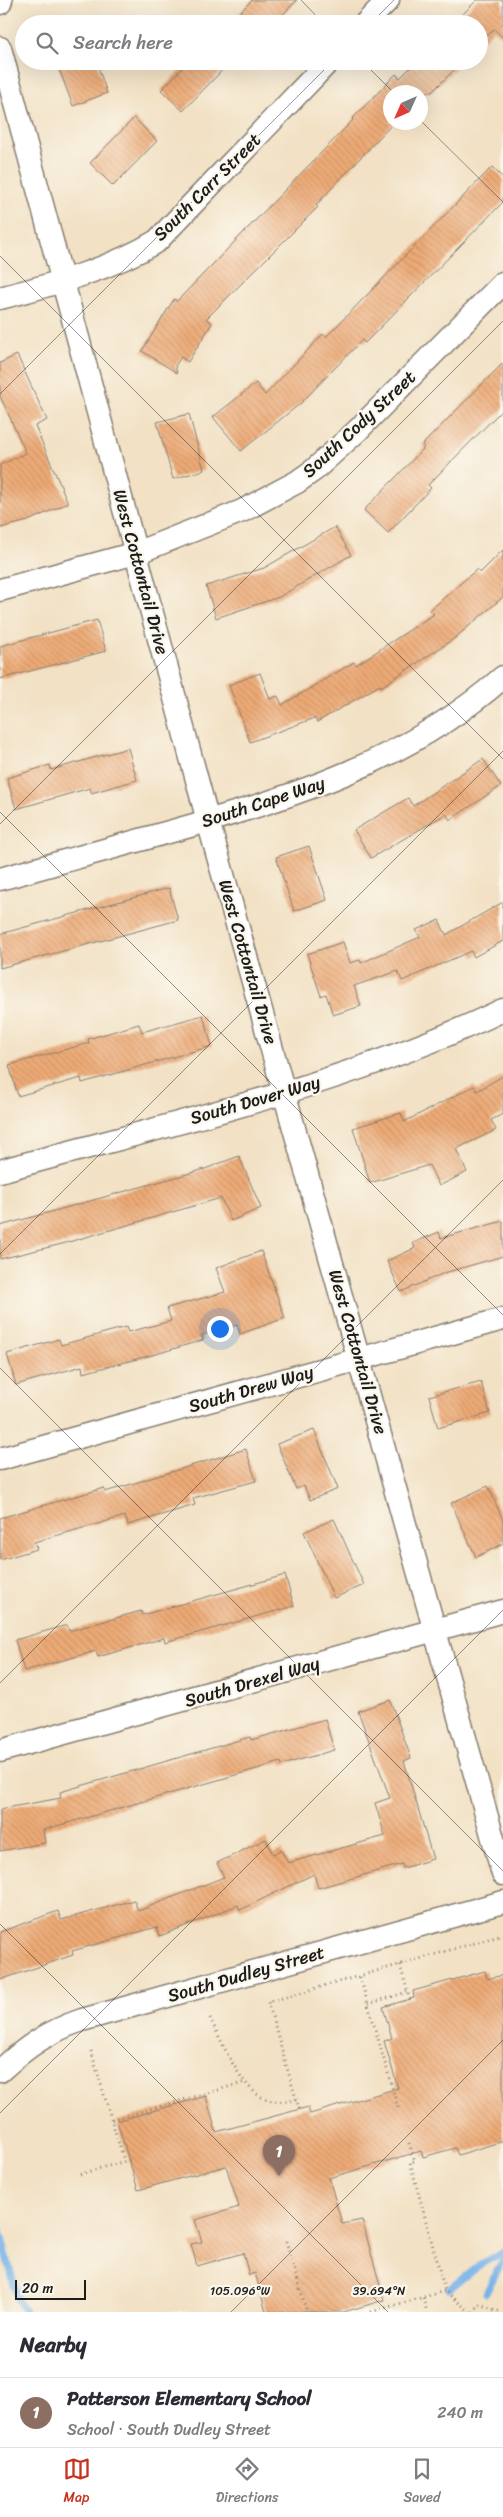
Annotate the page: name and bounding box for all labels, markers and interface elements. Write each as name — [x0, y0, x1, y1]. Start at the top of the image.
search box — [15, 15, 488, 70]
text: Search here — [73, 26, 173, 59]
icon: search — [33, 29, 61, 57]
north arrow — [383, 85, 428, 130]
street label: South Carr Street — [145, 125, 269, 249]
street label: South Cody Street — [294, 362, 424, 486]
street label: West Cottontail Drive — [104, 486, 178, 658]
street label: South Cape Way — [197, 767, 330, 837]
street label: West Cottontail Drive — [209, 876, 287, 1048]
street label: South Dover Way — [186, 1066, 325, 1134]
street label: West Cottontail Drive — [319, 1266, 397, 1438]
your location — [207, 1316, 233, 1342]
street label: South Drew Way — [185, 1356, 318, 1422]
street label: South Drexel Way — [181, 1647, 324, 1717]
street label: South Dudley Street — [164, 1936, 328, 2012]
pin: 1 — [263, 2135, 295, 2176]
text: 20 m — [22, 2276, 53, 2301]
scale bar — [15, 2277, 86, 2300]
text: 105.096°W — [210, 2280, 271, 2302]
text: 39.694°N — [353, 2280, 406, 2302]
text: Nearby — [20, 2326, 86, 2364]
text: Patterson Elementary School — [67, 2382, 312, 2415]
text: 1 — [33, 2398, 39, 2427]
text: 240 m — [437, 2398, 483, 2427]
text: School · South Dudley Street — [67, 2415, 271, 2444]
tab: Map — [63, 2455, 91, 2510]
tab: Directions — [216, 2455, 278, 2510]
tab: Saved — [404, 2455, 440, 2510]

